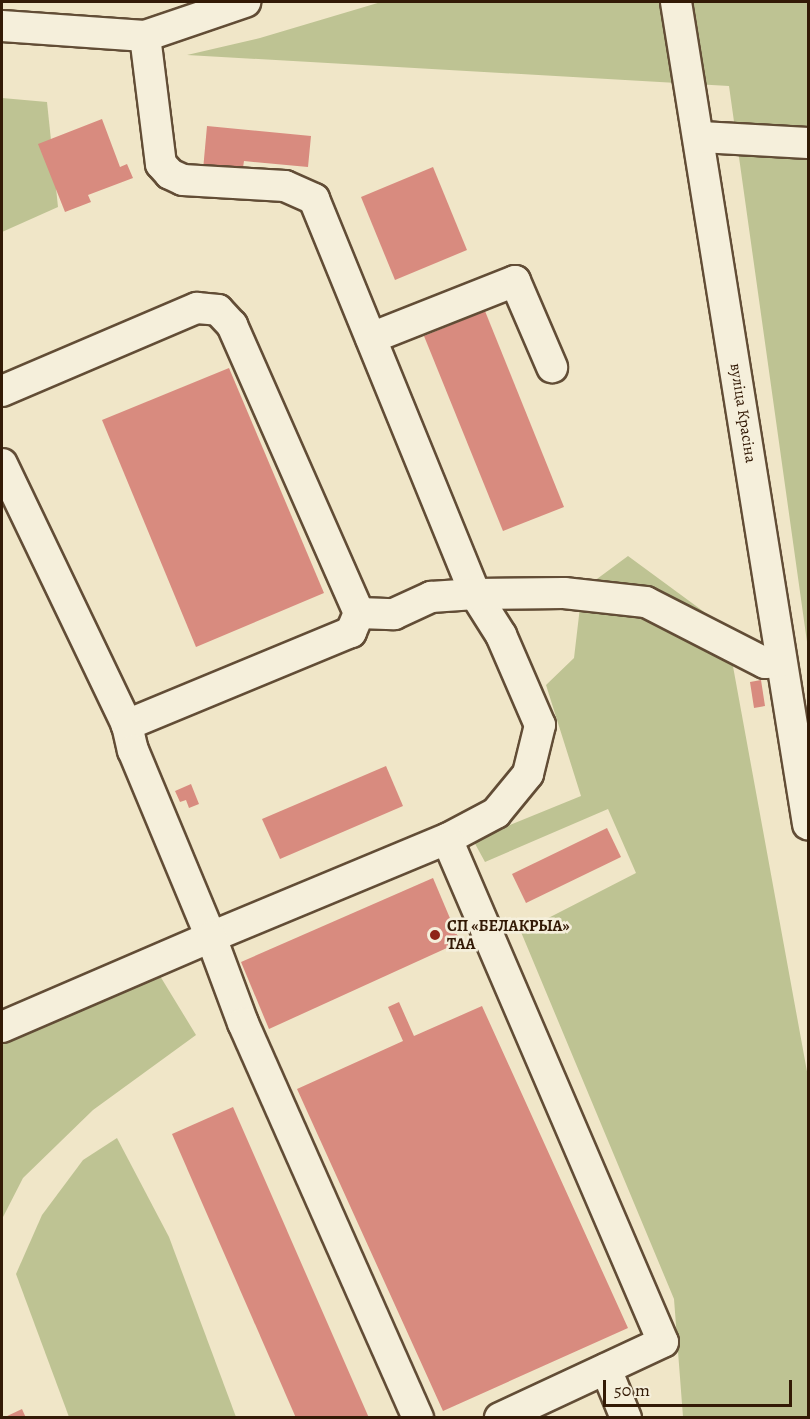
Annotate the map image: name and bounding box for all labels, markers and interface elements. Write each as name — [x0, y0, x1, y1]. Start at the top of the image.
street label: вуліца Красіна — [726, 362, 760, 464]
place label: СП «БЕЛАКРЫА» ТАА — [447, 916, 570, 954]
marker: СП «БЕЛАКРЫА» ТАА — [428, 928, 442, 942]
scale bar — [606, 1368, 795, 1406]
text: 50 m — [614, 1378, 650, 1402]

